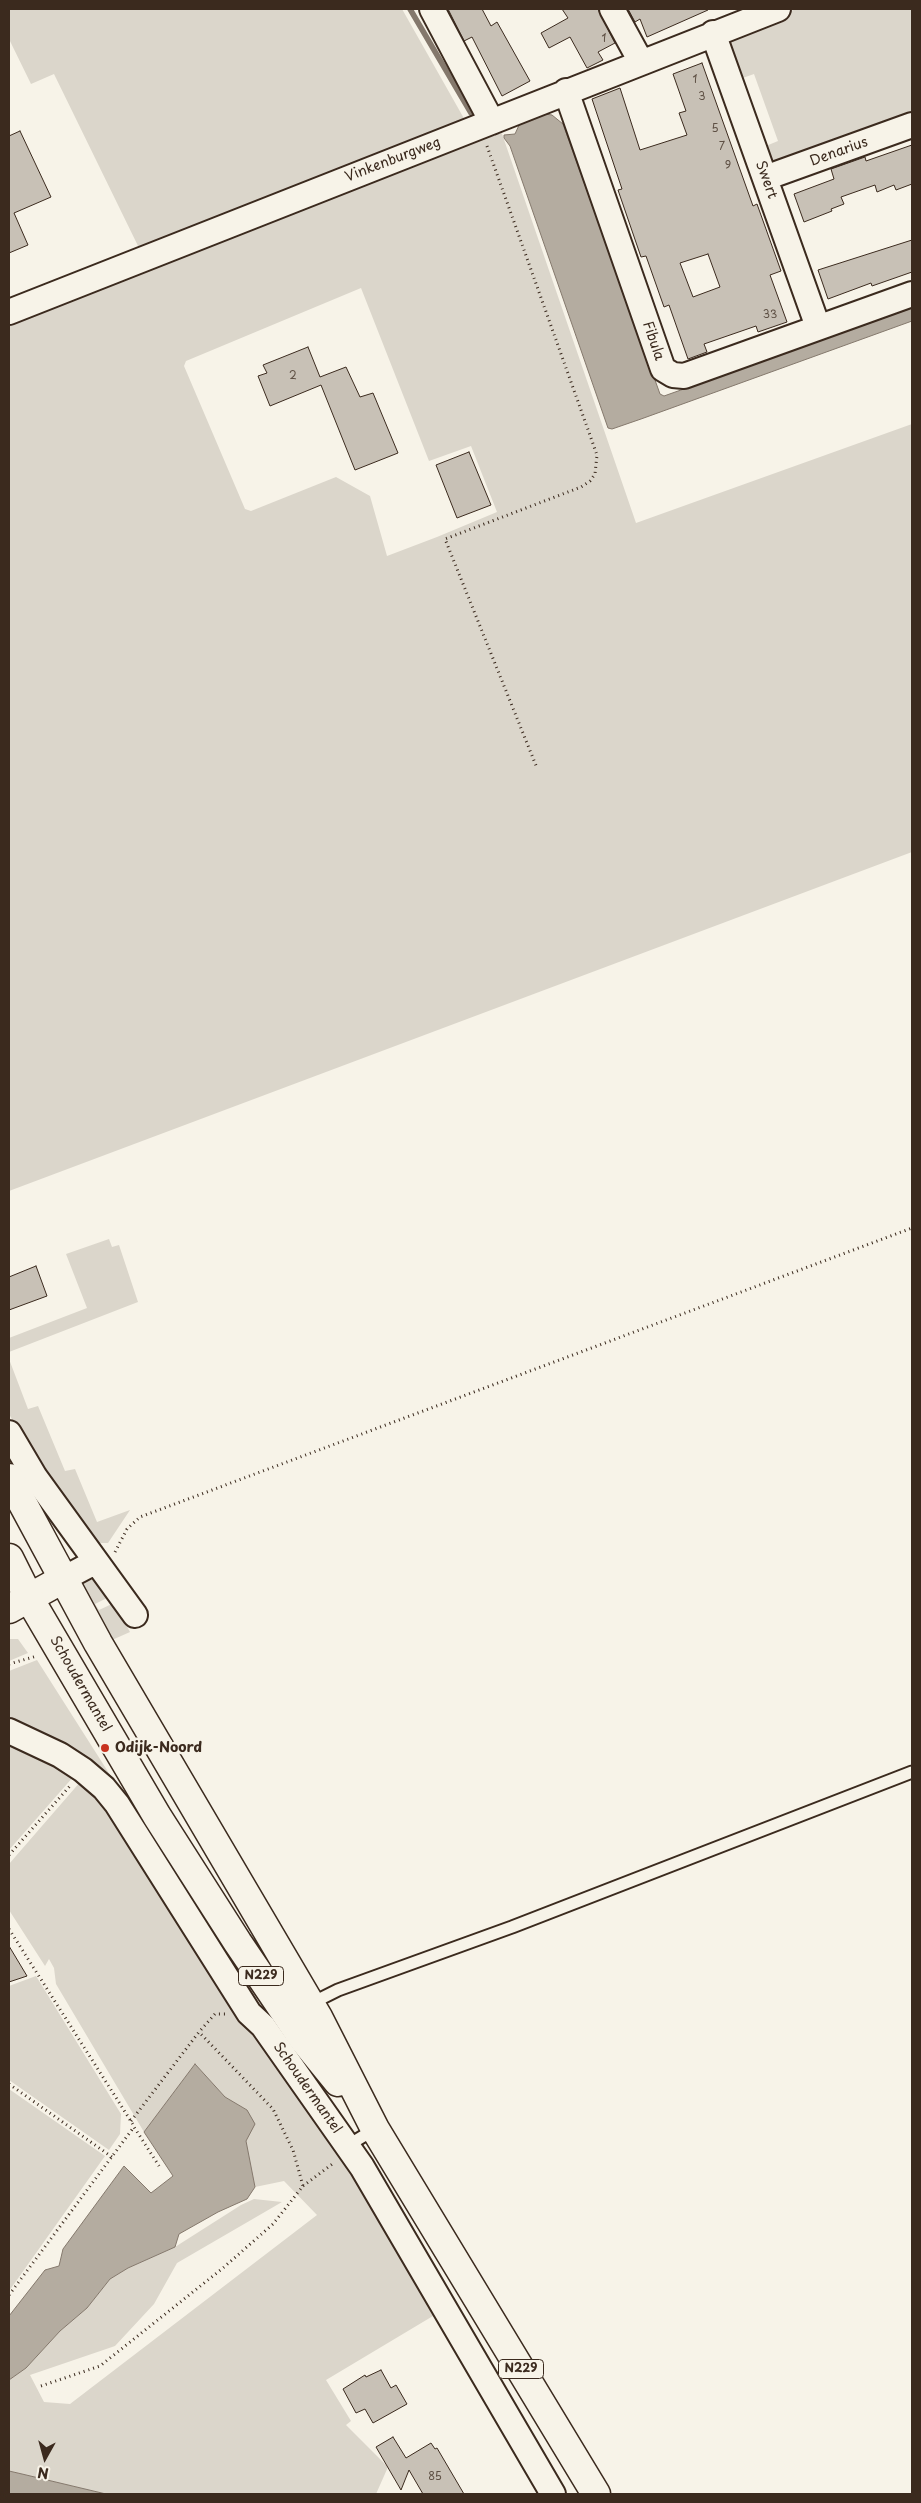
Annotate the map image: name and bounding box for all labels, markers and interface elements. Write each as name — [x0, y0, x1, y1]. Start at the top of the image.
house number: 1 — [602, 32, 606, 46]
house number: 1 — [693, 73, 697, 87]
house number: 3 — [698, 90, 706, 104]
house number: 5 — [711, 122, 719, 136]
street label: Vinkenburgweg — [343, 134, 443, 186]
street label: Denarius — [808, 134, 870, 170]
house number: 7 — [719, 140, 725, 154]
house number: 9 — [725, 159, 731, 173]
street label: Swert — [751, 159, 781, 201]
house number: 33 — [763, 308, 777, 322]
street label: Fibula — [638, 319, 668, 363]
house number: 2 — [289, 369, 297, 383]
street label: Schoudermantel — [46, 1633, 114, 1735]
place label: Odijk-Noord — [115, 1740, 202, 1756]
marker: Odijk-Noord — [99, 1742, 111, 1754]
road number: N229 — [238, 1966, 284, 1985]
street label: Schoudermantel — [269, 2039, 345, 2137]
road number: N229 — [498, 2360, 544, 2378]
north arrow — [20, 2433, 70, 2483]
text: N — [36, 2462, 50, 2484]
house number: 85 — [428, 2470, 442, 2484]

